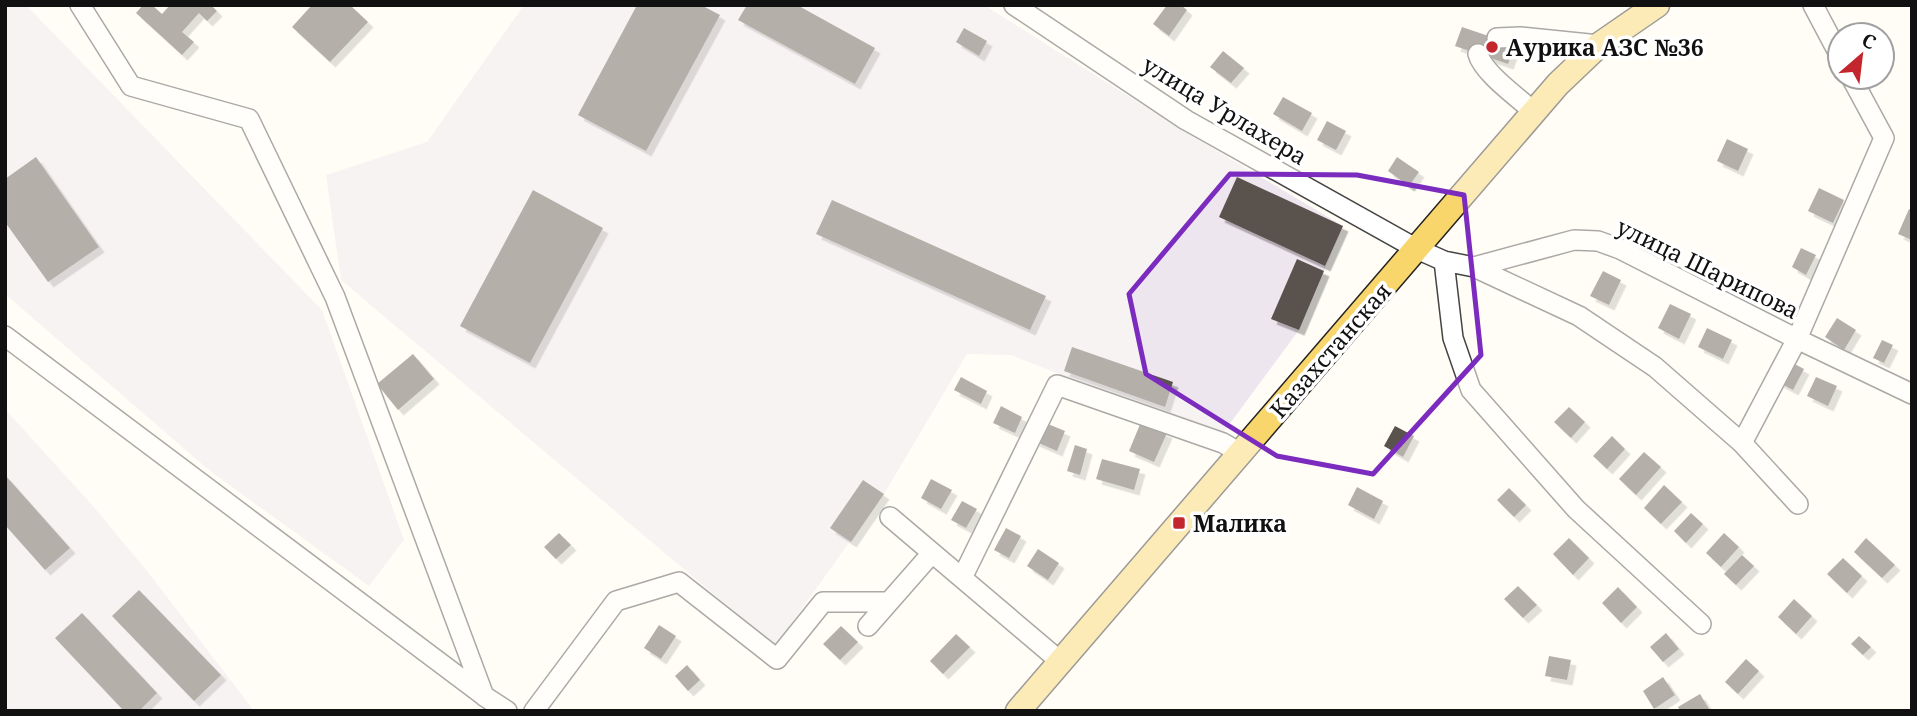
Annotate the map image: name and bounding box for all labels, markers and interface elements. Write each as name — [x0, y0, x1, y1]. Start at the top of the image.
north arrow — [1826, 21, 1896, 91]
text: С — [1857, 27, 1881, 55]
place label: Аурика АЗС №36 — [1506, 31, 1704, 63]
marker: Аурика АЗС №36 — [1484, 39, 1500, 55]
street label: улица Урлахера — [1137, 48, 1313, 172]
street label: улица Шарипова — [1611, 210, 1805, 326]
street label: Казахстанская — [1262, 275, 1398, 425]
place label: Малика — [1193, 507, 1287, 539]
marker: Малика — [1171, 515, 1187, 531]

